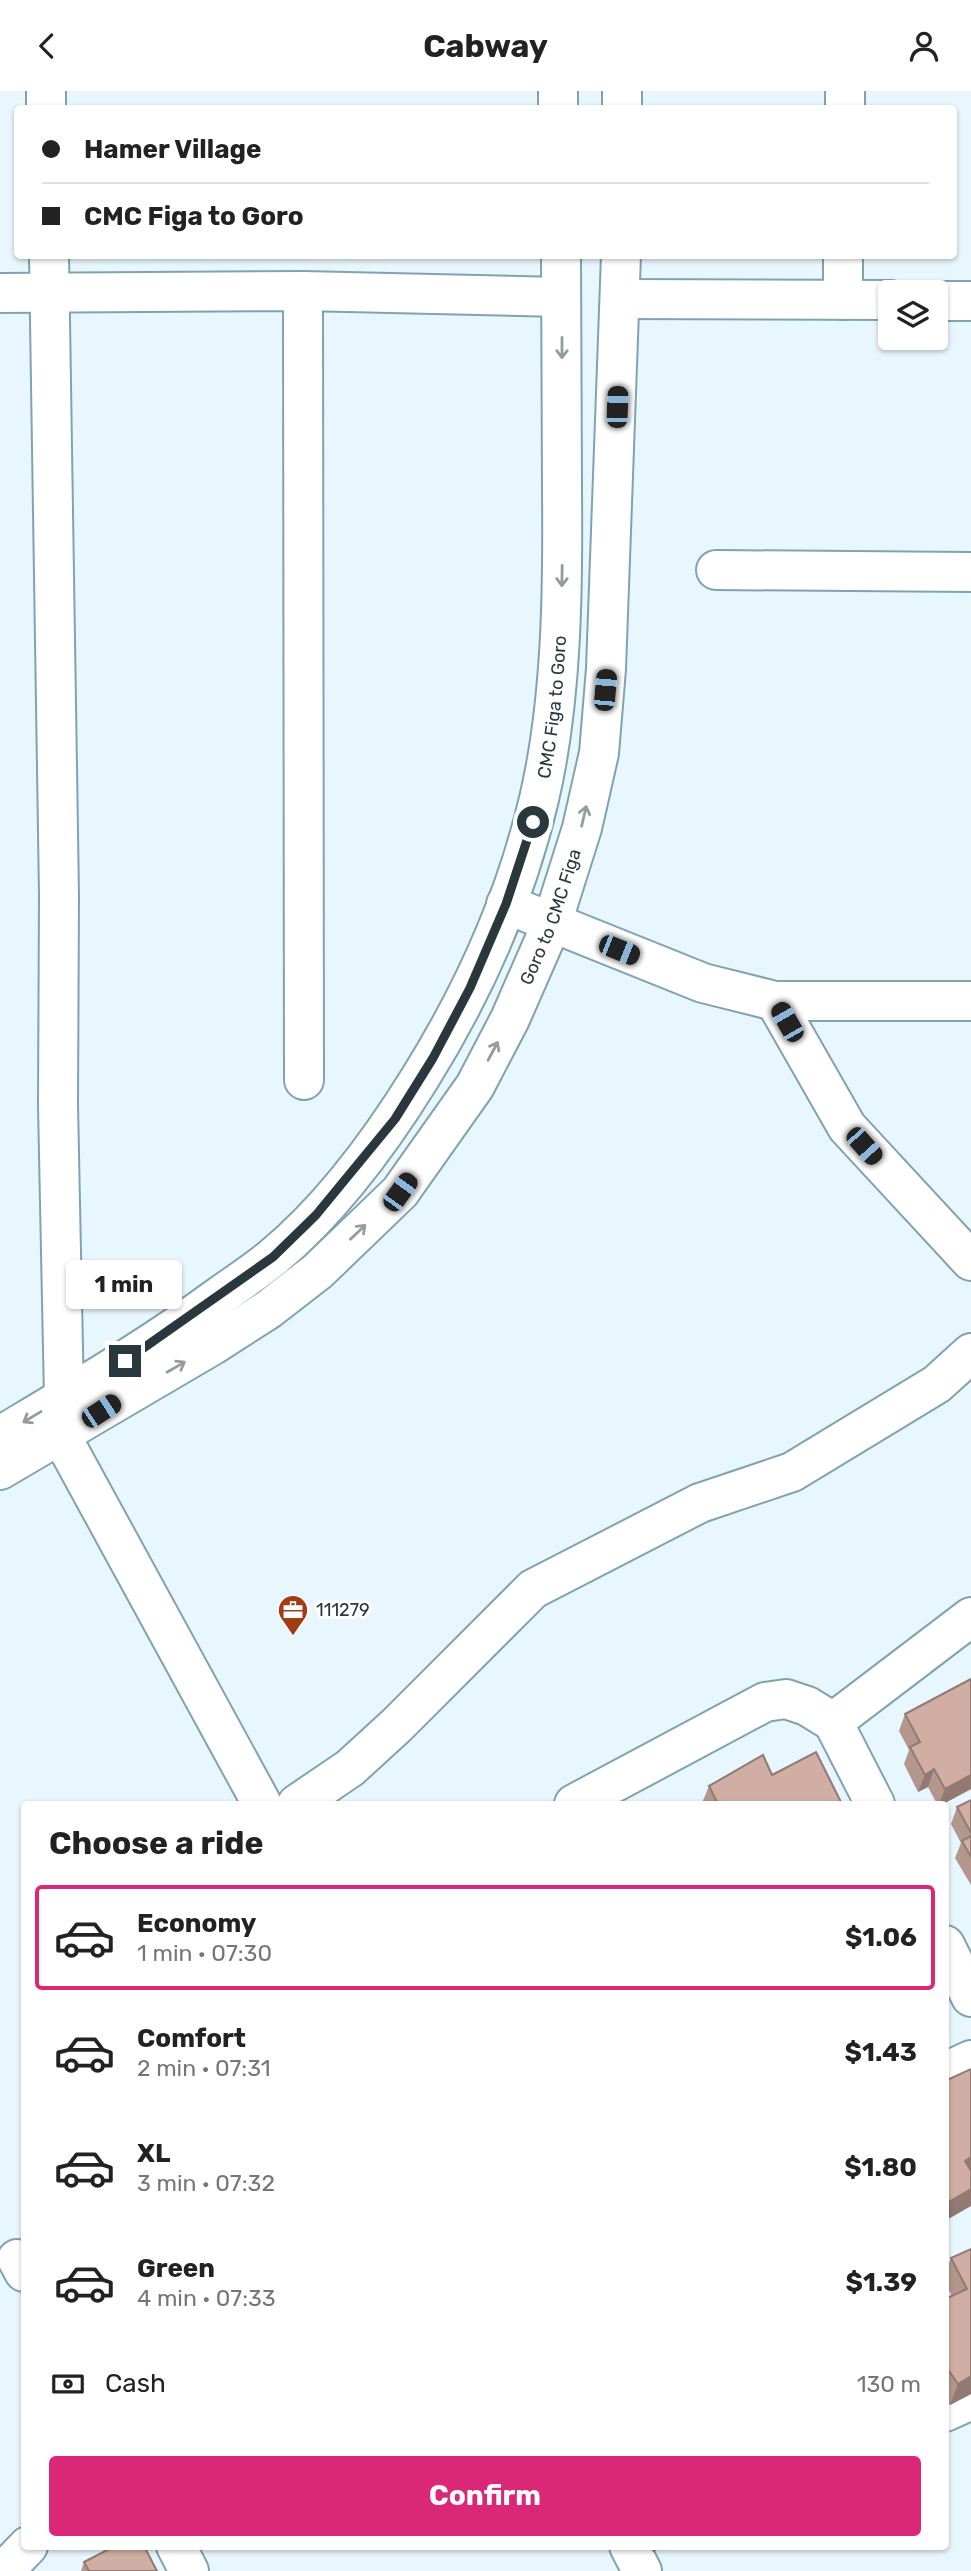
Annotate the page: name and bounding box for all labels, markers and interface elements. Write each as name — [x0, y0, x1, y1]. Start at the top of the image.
icon: back — [28, 27, 66, 65]
text: Cabway — [423, 27, 548, 65]
icon: person — [905, 27, 943, 65]
text: Hamer Village — [84, 134, 261, 165]
text: CMC Figa to Goro — [84, 201, 304, 232]
map controls — [878, 280, 948, 350]
button: layers — [878, 280, 948, 350]
one-way arrow — [555, 336, 568, 359]
car — [606, 386, 629, 428]
one-way arrow — [556, 564, 569, 587]
street label: CMC Figa to Goro — [533, 635, 571, 780]
car — [593, 668, 618, 712]
one-way arrow — [578, 805, 592, 828]
route start — [517, 806, 549, 838]
street label: Goro to CMC Figa — [515, 846, 586, 988]
car — [596, 932, 643, 968]
car — [768, 999, 807, 1045]
one-way arrow — [487, 1041, 501, 1061]
car — [843, 1123, 886, 1169]
car — [380, 1169, 421, 1215]
one-way arrow — [349, 1223, 366, 1240]
callout: 1 min — [67, 1259, 183, 1309]
text: 1 min — [95, 1270, 153, 1298]
route end — [109, 1345, 141, 1377]
one-way arrow — [166, 1360, 186, 1374]
car — [78, 1391, 125, 1431]
one-way arrow — [23, 1410, 43, 1424]
office icon: 111279 — [276, 1593, 310, 1637]
place label: 111279 — [316, 1599, 370, 1621]
text: Choose a ride — [49, 1824, 263, 1862]
icon: car — [53, 1906, 116, 1969]
text: Economy — [137, 1908, 256, 1939]
text: $1.06 — [845, 1922, 917, 1953]
text: 1 min · 07:30 — [137, 1939, 272, 1967]
icon: car — [53, 2021, 116, 2084]
text: Comfort — [137, 2023, 246, 2054]
text: $1.43 — [845, 2037, 917, 2068]
text: 2 min · 07:31 — [137, 2054, 271, 2082]
icon: car — [53, 2136, 116, 2199]
text: XL — [137, 2138, 170, 2169]
text: $1.80 — [844, 2152, 917, 2183]
text: 3 min · 07:32 — [137, 2169, 275, 2197]
icon: car — [53, 2251, 116, 2314]
text: Green — [137, 2253, 215, 2284]
text: $1.39 — [846, 2267, 917, 2298]
text: 4 min · 07:33 — [137, 2284, 276, 2312]
icon: cash — [49, 2365, 87, 2403]
text: Cash — [105, 2368, 166, 2399]
text: 130 m — [857, 2370, 921, 2398]
button: Confirm — [49, 2456, 921, 2536]

